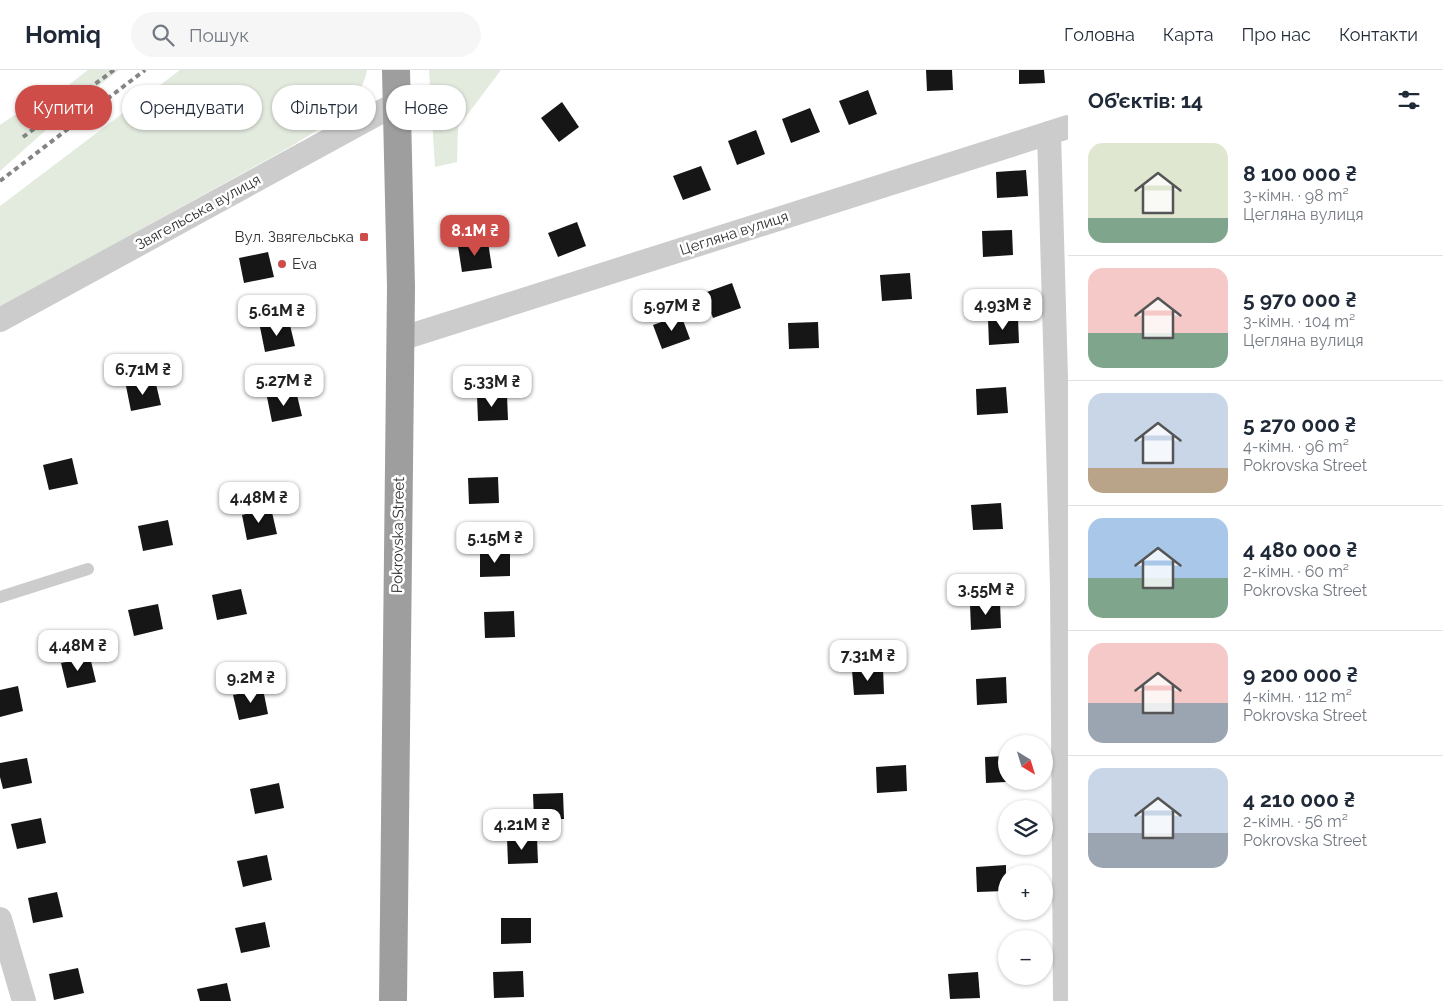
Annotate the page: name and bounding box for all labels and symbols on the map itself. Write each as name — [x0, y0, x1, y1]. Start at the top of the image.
street label: Звягельська вулиця — [132, 170, 264, 254]
street label: Цегляна вулиця — [677, 207, 791, 259]
pin: 8.1M ₴ — [434, 214, 516, 257]
place label: Вул. Звягельська — [234, 228, 354, 246]
marker: Вул. Звягельська — [358, 231, 370, 243]
place label: Eva — [292, 255, 317, 273]
marker: Eva — [276, 258, 288, 270]
pin: 4.93M ₴ — [957, 288, 1049, 331]
pin: 5.97M ₴ — [626, 290, 718, 332]
pin: 5.61M ₴ — [231, 294, 323, 337]
pin: 6.71M ₴ — [97, 354, 189, 396]
pin: 5.27M ₴ — [238, 364, 330, 407]
pin: 5.33M ₴ — [446, 366, 538, 408]
street label: Pokrovska Street — [388, 477, 408, 593]
pin: 4.48M ₴ — [213, 482, 305, 524]
pin: 5.15M ₴ — [449, 522, 541, 564]
pin: 3.55M ₴ — [940, 574, 1032, 616]
pin: 4.48M ₴ — [32, 630, 124, 672]
pin: 7.31M ₴ — [822, 640, 914, 682]
pin: 9.2M ₴ — [210, 662, 292, 704]
north arrow — [998, 735, 1052, 790]
pin: 4.21M ₴ — [476, 808, 568, 851]

